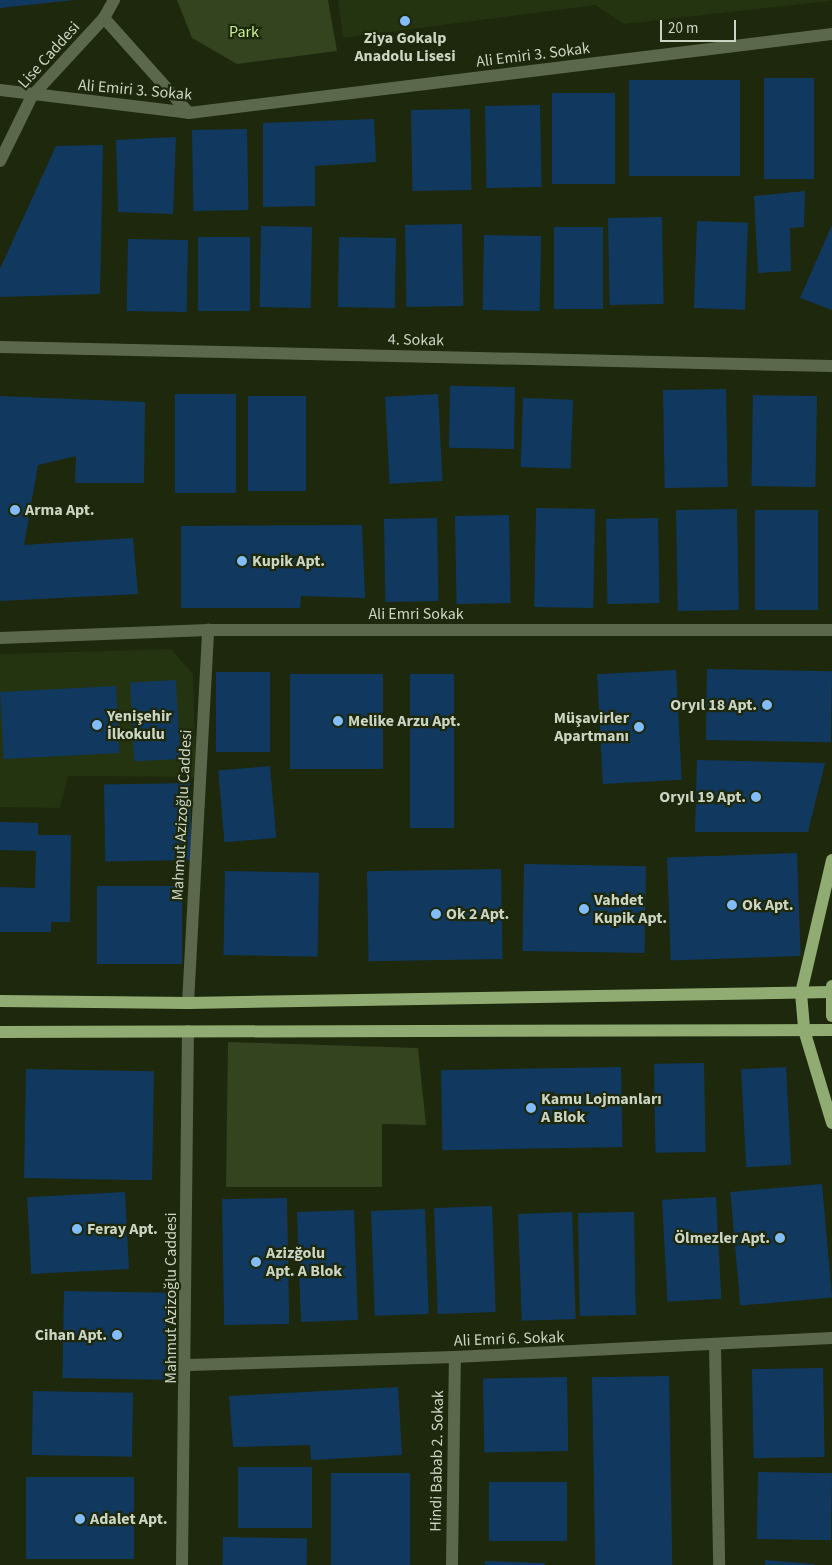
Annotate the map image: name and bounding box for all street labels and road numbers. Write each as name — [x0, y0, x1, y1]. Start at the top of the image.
street label: Lise Caddesi — [14, 18, 84, 92]
street label: Ali Emiri 3. Sokak — [475, 39, 591, 71]
street label: Ali Emiri 3. Sokak — [77, 75, 193, 105]
street label: 4. Sokak — [388, 330, 444, 350]
street label: Ali Emri Sokak — [368, 604, 464, 624]
street label: Mahmut Azizoğlu Caddesi — [168, 729, 196, 901]
street label: Mahmut Azizoğlu Caddesi — [161, 1212, 181, 1384]
street label: Ali Emri 6. Sokak — [454, 1327, 564, 1351]
street label: Hindi Babab 2. Sokak — [426, 1390, 448, 1532]

